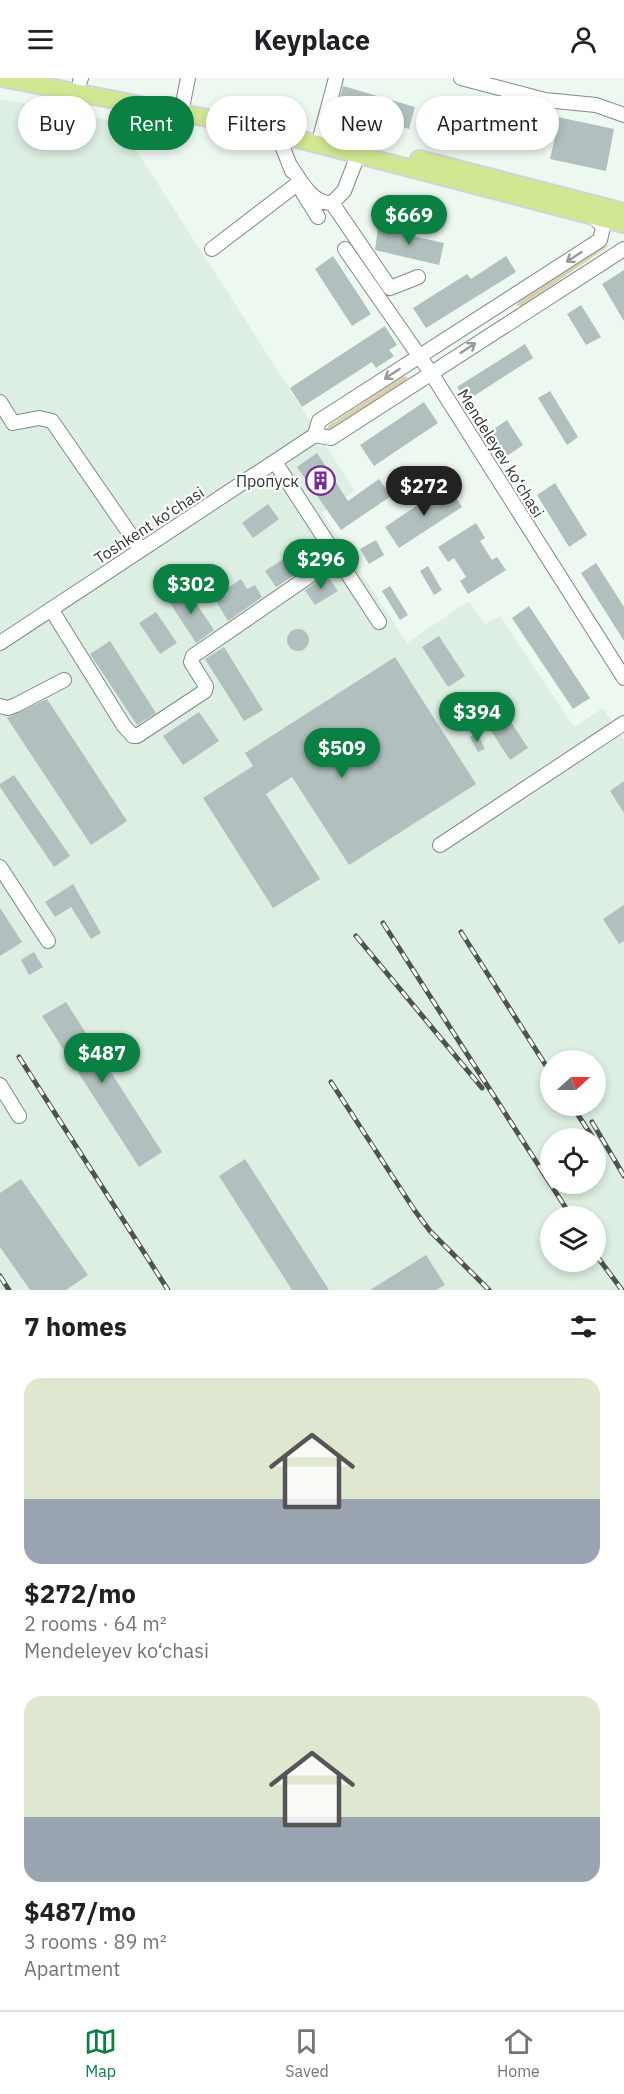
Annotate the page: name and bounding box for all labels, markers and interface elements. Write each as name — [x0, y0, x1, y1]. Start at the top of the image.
text: Keyplace — [254, 22, 370, 57]
icon: menu — [24, 23, 57, 56]
icon: person — [567, 23, 600, 56]
chip: Buy — [18, 96, 96, 150]
chip: Rent — [108, 96, 194, 150]
chip: Filters — [206, 96, 307, 150]
chip: New — [319, 96, 404, 150]
chip: Apartment — [416, 96, 559, 150]
pin: $669 — [373, 195, 445, 246]
text: $669 — [385, 201, 433, 228]
one-way arrow — [566, 251, 583, 263]
one-way arrow — [459, 342, 476, 354]
one-way arrow — [384, 368, 401, 380]
street label: Mendeleyev ko‘chasi — [453, 385, 549, 521]
building icon: Пропуск — [304, 465, 336, 497]
pin: $272 — [388, 466, 460, 517]
place label: Пропуск — [236, 471, 299, 491]
text: $272 — [400, 472, 448, 499]
street label: Toshkent ko‘chasi — [90, 482, 208, 568]
pin: $296 — [285, 539, 357, 590]
text: $296 — [297, 545, 345, 572]
pin: $302 — [155, 564, 227, 615]
text: $302 — [167, 570, 215, 597]
pin: $394 — [441, 692, 513, 743]
text: $394 — [453, 698, 501, 725]
pin: $509 — [306, 728, 378, 779]
text: $509 — [318, 734, 366, 761]
pin: $487 — [66, 1033, 138, 1084]
text: $487 — [78, 1039, 126, 1066]
north arrow — [540, 1050, 606, 1116]
map controls — [540, 1050, 606, 1272]
button: locate — [540, 1128, 606, 1194]
button: layers — [540, 1206, 606, 1272]
text: 7 homes — [24, 1309, 127, 1343]
icon: filters — [567, 1310, 600, 1343]
icon: home — [258, 1417, 366, 1525]
text: $272/mo — [24, 1576, 136, 1610]
text: 2 rooms · 64 m² — [24, 1610, 167, 1637]
text: Mendeleyev ko‘chasi — [24, 1637, 209, 1664]
icon: home — [258, 1735, 366, 1843]
text: $487/mo — [24, 1894, 136, 1928]
text: 3 rooms · 89 m² — [24, 1928, 167, 1955]
text: Apartment — [24, 1955, 120, 1982]
tab: Map — [84, 2025, 117, 2081]
tab: Saved — [285, 2025, 329, 2081]
tab: Home — [497, 2025, 540, 2081]

